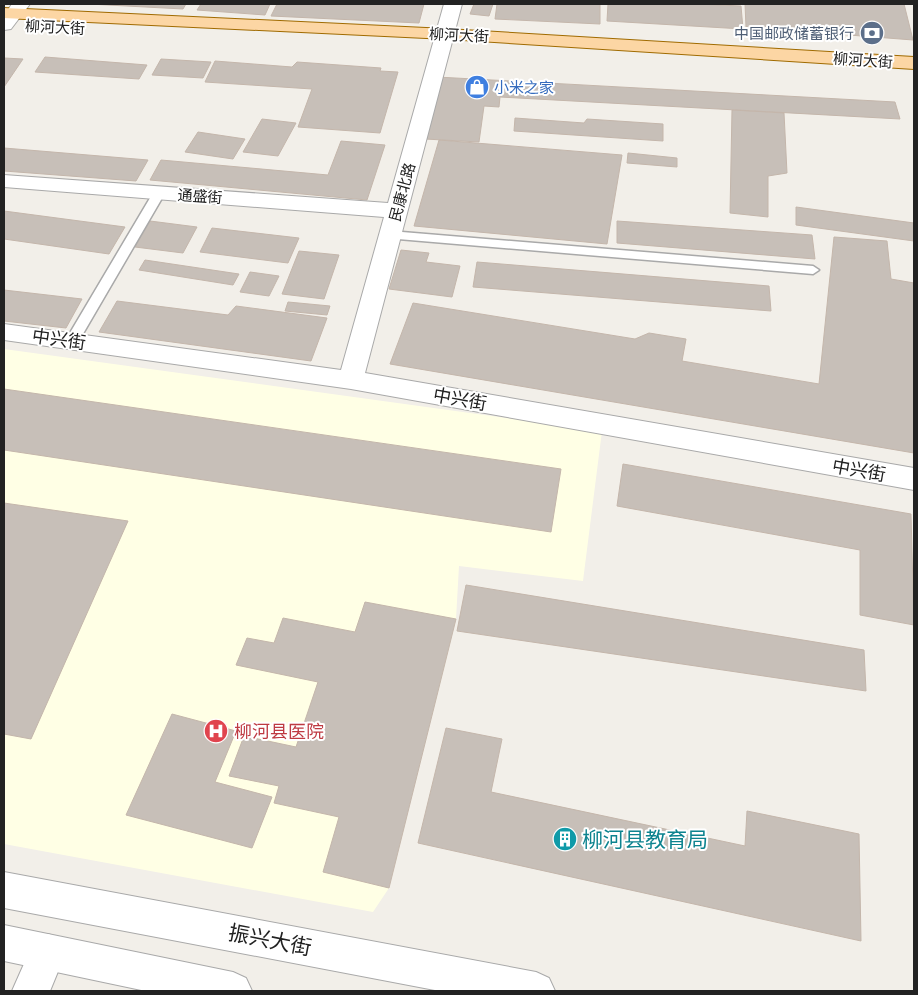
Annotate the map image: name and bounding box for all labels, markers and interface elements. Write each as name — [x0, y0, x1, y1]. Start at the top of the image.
street label: 柳河大街 — [25, 16, 85, 38]
bank icon: 中国邮政储蓄银行 — [859, 20, 885, 46]
street label: 柳河大街 — [429, 24, 489, 46]
place label: 中国邮政储蓄银行 — [734, 24, 854, 43]
street label: 柳河大街 — [832, 48, 894, 72]
shop icon: 小米之家 — [464, 74, 490, 100]
place label: 小米之家 — [494, 78, 554, 97]
street label: 民康北路 — [385, 161, 419, 223]
street label: 通盛街 — [177, 185, 223, 207]
street label: 中兴街 — [31, 324, 87, 354]
street label: 中兴街 — [431, 383, 489, 415]
street label: 中兴街 — [830, 454, 888, 486]
hospital icon: 柳河县医院 — [203, 718, 229, 744]
place label: 柳河县医院 — [234, 720, 324, 743]
building icon: 柳河县教育局 — [552, 826, 578, 852]
place label: 柳河县教育局 — [582, 826, 708, 853]
street label: 振兴大街 — [226, 919, 314, 961]

